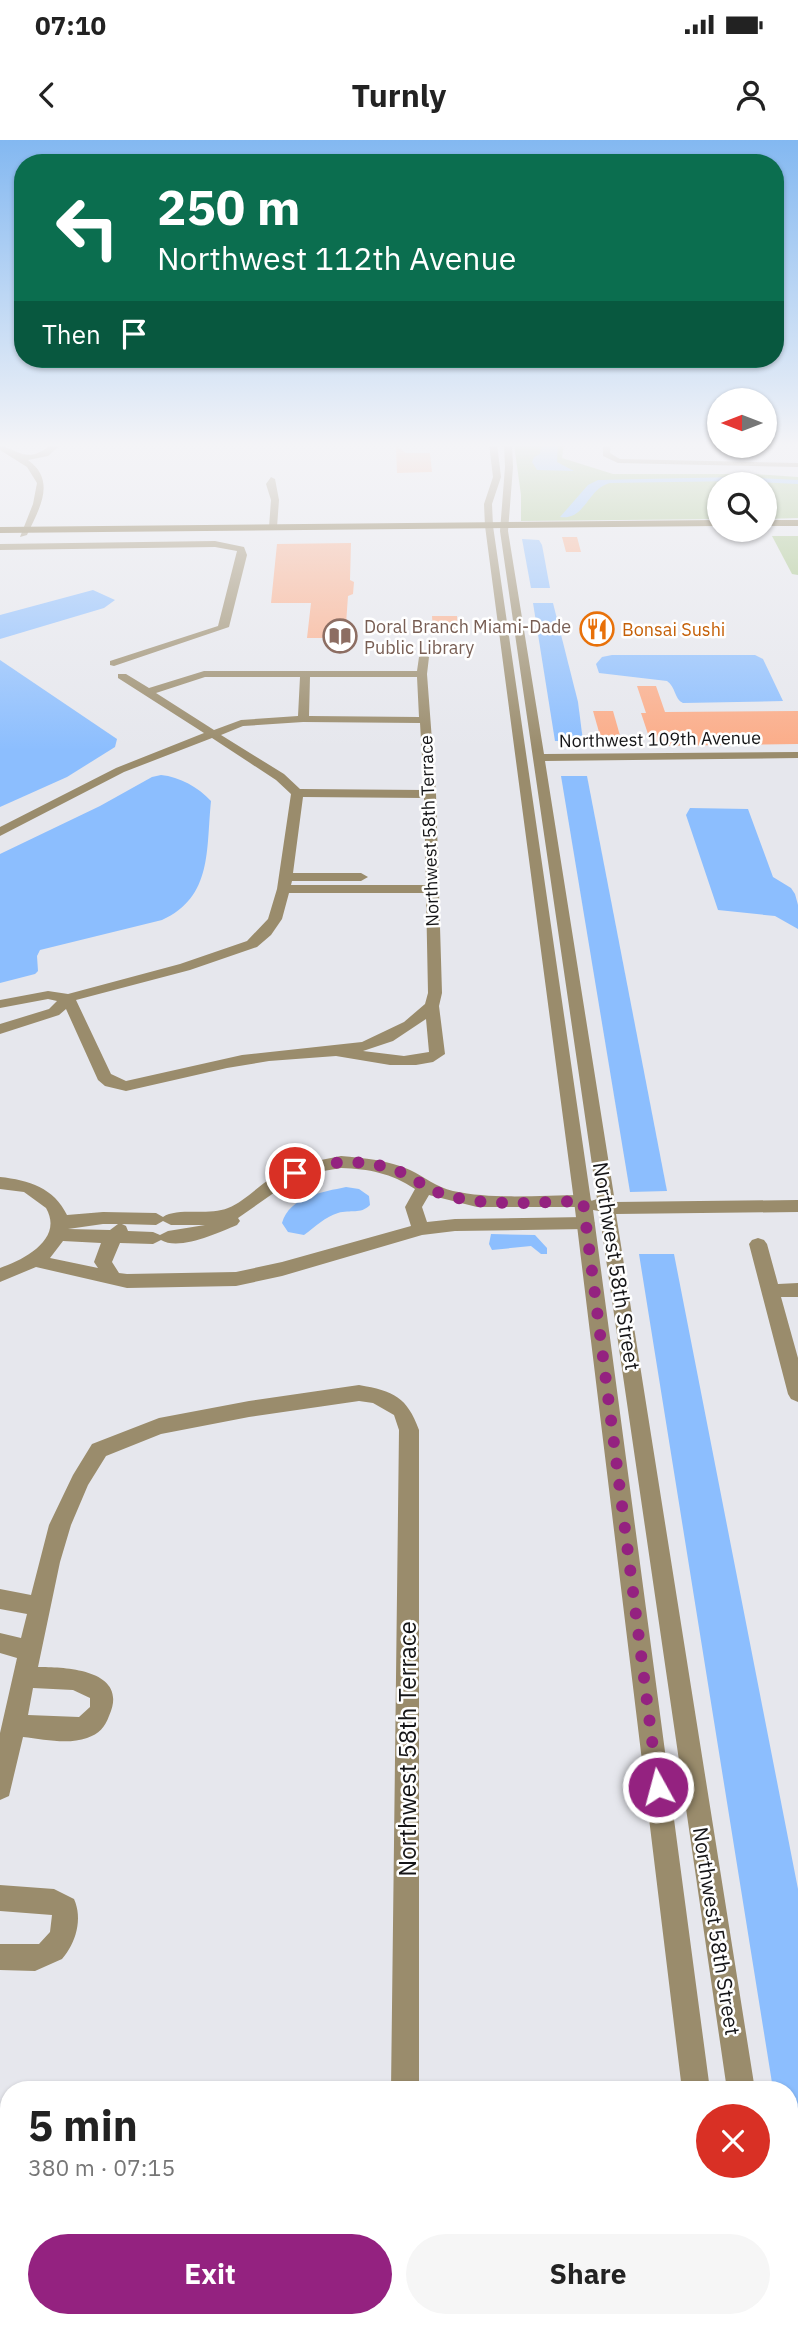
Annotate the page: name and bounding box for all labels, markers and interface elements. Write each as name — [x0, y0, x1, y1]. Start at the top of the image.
text: 07:10 — [35, 8, 106, 42]
text: Turnly — [352, 74, 446, 116]
icon: back — [28, 76, 66, 114]
icon: person — [732, 76, 770, 114]
text: 250 m — [157, 175, 301, 238]
icon: left — [42, 182, 133, 273]
text: Northwest 112th Avenue — [157, 237, 516, 279]
icon: arrive — [115, 315, 153, 353]
text: Then — [42, 317, 101, 351]
north arrow — [707, 388, 777, 458]
map controls — [707, 388, 777, 542]
button: search — [707, 472, 777, 542]
restaurant icon: Bonsai Sushi — [578, 610, 616, 648]
place label: Doral Branch Miami-Dade Public Library — [364, 615, 571, 659]
library icon: Doral Branch Miami-Dade Public Library — [321, 617, 359, 655]
place label: Bonsai Sushi — [622, 618, 725, 641]
street label: Northwest 109th Avenue — [559, 726, 761, 752]
street label: Northwest 58th Terrace — [414, 735, 444, 927]
pin — [265, 1143, 325, 1203]
icon: arrive — [276, 1154, 314, 1192]
street label: Northwest 58th Street — [587, 1160, 647, 1372]
street label: Northwest 58th Terrace — [391, 1621, 423, 1877]
position arrow — [621, 1750, 695, 1824]
street label: Northwest 58th Street — [687, 1825, 747, 2037]
text: 5 min — [28, 2098, 138, 2153]
button: close — [696, 2104, 770, 2178]
text: 380 m · 07:15 — [28, 2152, 175, 2182]
button: Exit — [28, 2234, 392, 2314]
button: Share — [406, 2234, 770, 2314]

